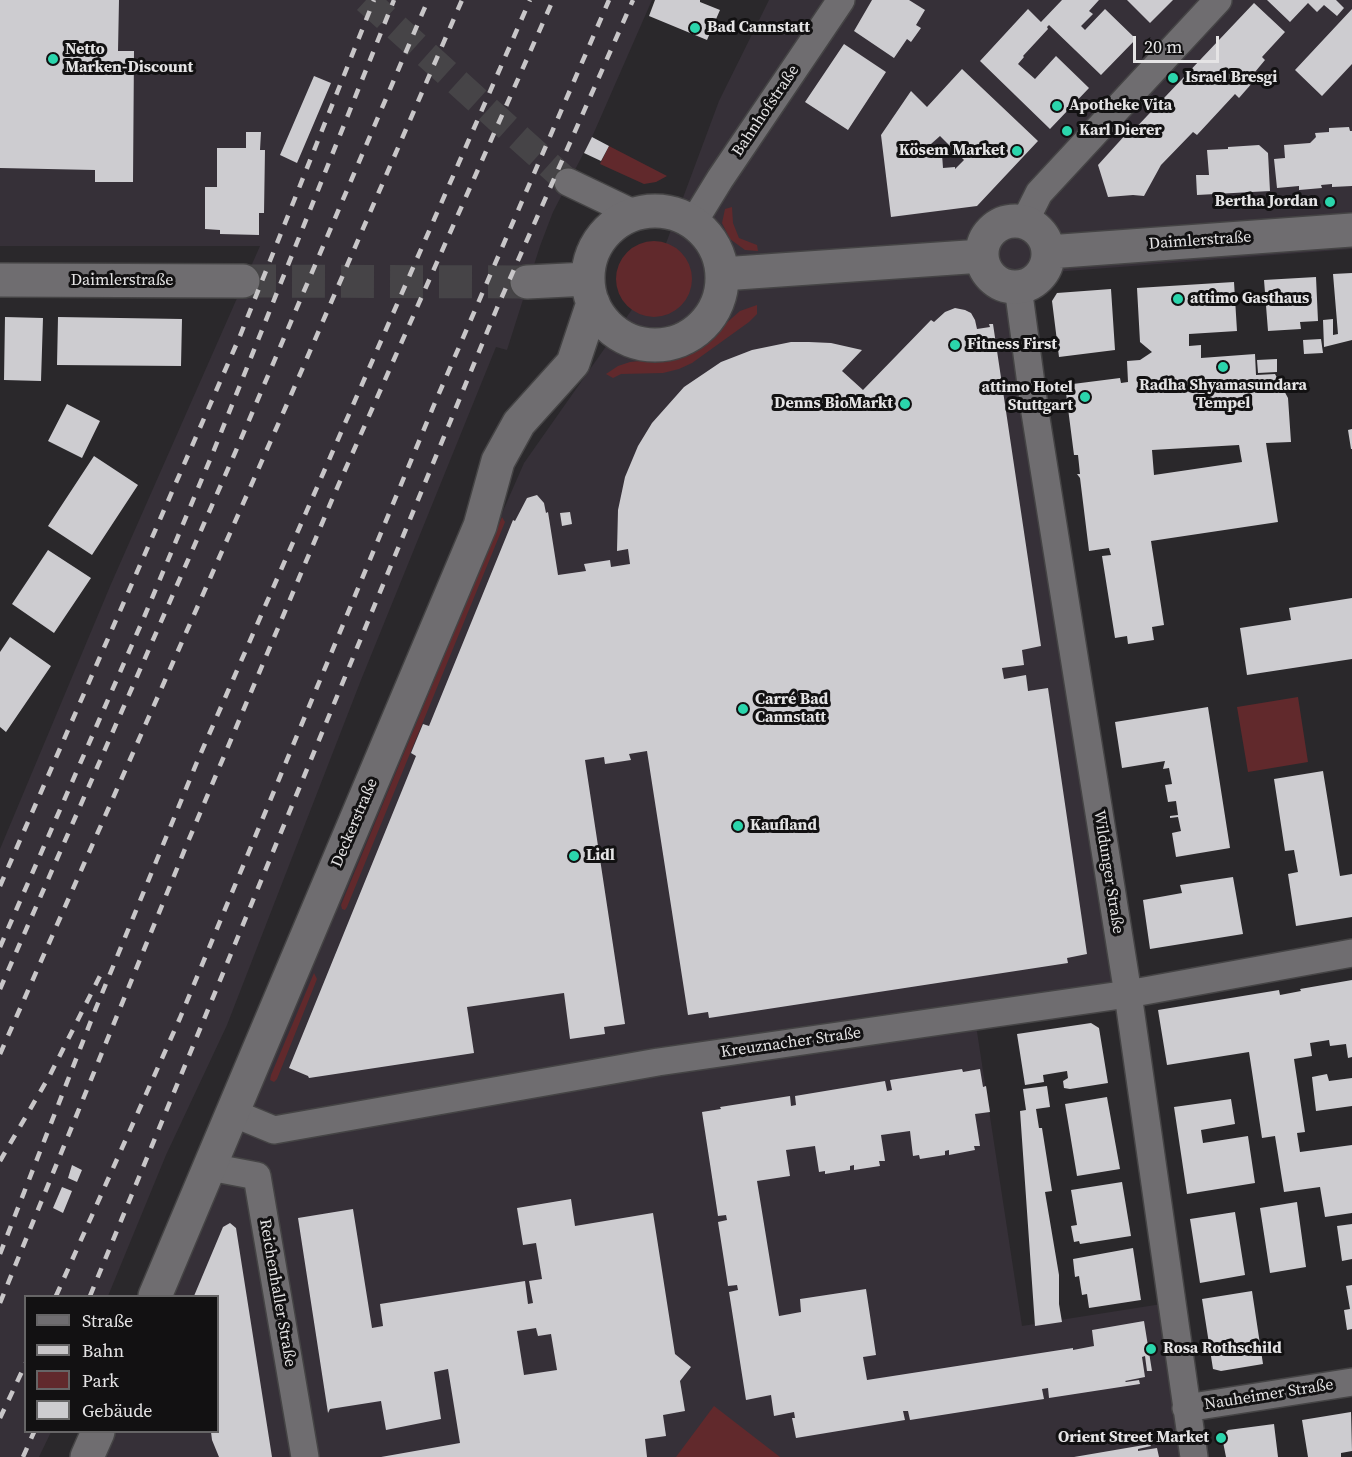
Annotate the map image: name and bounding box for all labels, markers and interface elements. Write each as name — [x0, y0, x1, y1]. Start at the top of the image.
place label: Bad Cannstatt — [707, 18, 810, 38]
marker: Bad Cannstatt — [688, 21, 702, 35]
scale bar — [1136, 24, 1222, 62]
text: 20 m — [1144, 34, 1182, 59]
place label: Netto Marken-Discount — [65, 40, 193, 78]
marker: Netto Marken-Discount — [46, 52, 60, 66]
street label: Bahnhofstraße — [728, 62, 804, 160]
place label: Israel Bresgi — [1185, 68, 1277, 88]
marker: Israel Bresgi — [1166, 71, 1180, 85]
place label: Apotheke Vita — [1069, 96, 1172, 116]
marker: Apotheke Vita — [1050, 99, 1064, 113]
place label: Karl Dierer — [1079, 121, 1162, 141]
marker: Karl Dierer — [1060, 124, 1074, 138]
place label: Kösem Market — [899, 141, 1005, 161]
marker: Kösem Market — [1010, 144, 1024, 158]
place label: Bertha Jordan — [1214, 192, 1318, 212]
marker: Bertha Jordan — [1323, 195, 1337, 209]
street label: Daimlerstraße — [1148, 228, 1252, 254]
street label: Daimlerstraße — [71, 271, 173, 291]
place label: attimo Gasthaus — [1190, 289, 1309, 309]
marker: attimo Gasthaus — [1171, 292, 1185, 306]
place label: Fitness First — [967, 335, 1057, 355]
marker: Fitness First — [948, 338, 962, 352]
marker: Radha Shyamasundara Tempel — [1216, 360, 1230, 374]
place label: Radha Shyamasundara Tempel — [1139, 376, 1307, 414]
place label: attimo Hotel Stuttgart — [981, 378, 1073, 416]
marker: attimo Hotel Stuttgart — [1078, 390, 1092, 404]
place label: Denns BioMarkt — [774, 394, 893, 414]
marker: Denns BioMarkt — [898, 397, 912, 411]
place label: Carré Bad Cannstatt — [755, 690, 828, 728]
marker: Carré Bad Cannstatt — [736, 702, 750, 716]
street label: Deckerstraße — [328, 776, 382, 870]
street label: Wildunger Straße — [1089, 809, 1127, 935]
place label: Kaufland — [750, 816, 817, 836]
marker: Kaufland — [731, 819, 745, 833]
place label: Lidl — [586, 846, 615, 866]
marker: Lidl — [567, 849, 581, 863]
street label: Kreuznacher Straße — [720, 1024, 862, 1062]
street label: Reichenhaller Straße — [255, 1218, 299, 1368]
legend — [24, 1295, 219, 1433]
text: Straße — [82, 1308, 133, 1333]
text: Bahn — [82, 1338, 124, 1363]
place label: Rosa Rothschild — [1163, 1339, 1282, 1359]
marker: Rosa Rothschild — [1144, 1342, 1158, 1356]
text: Park — [82, 1368, 119, 1393]
street label: Nauheimer Straße — [1203, 1375, 1335, 1415]
text: Gebäude — [82, 1398, 153, 1423]
place label: Orient Street Market — [1058, 1428, 1209, 1448]
marker: Orient Street Market — [1214, 1431, 1228, 1445]

